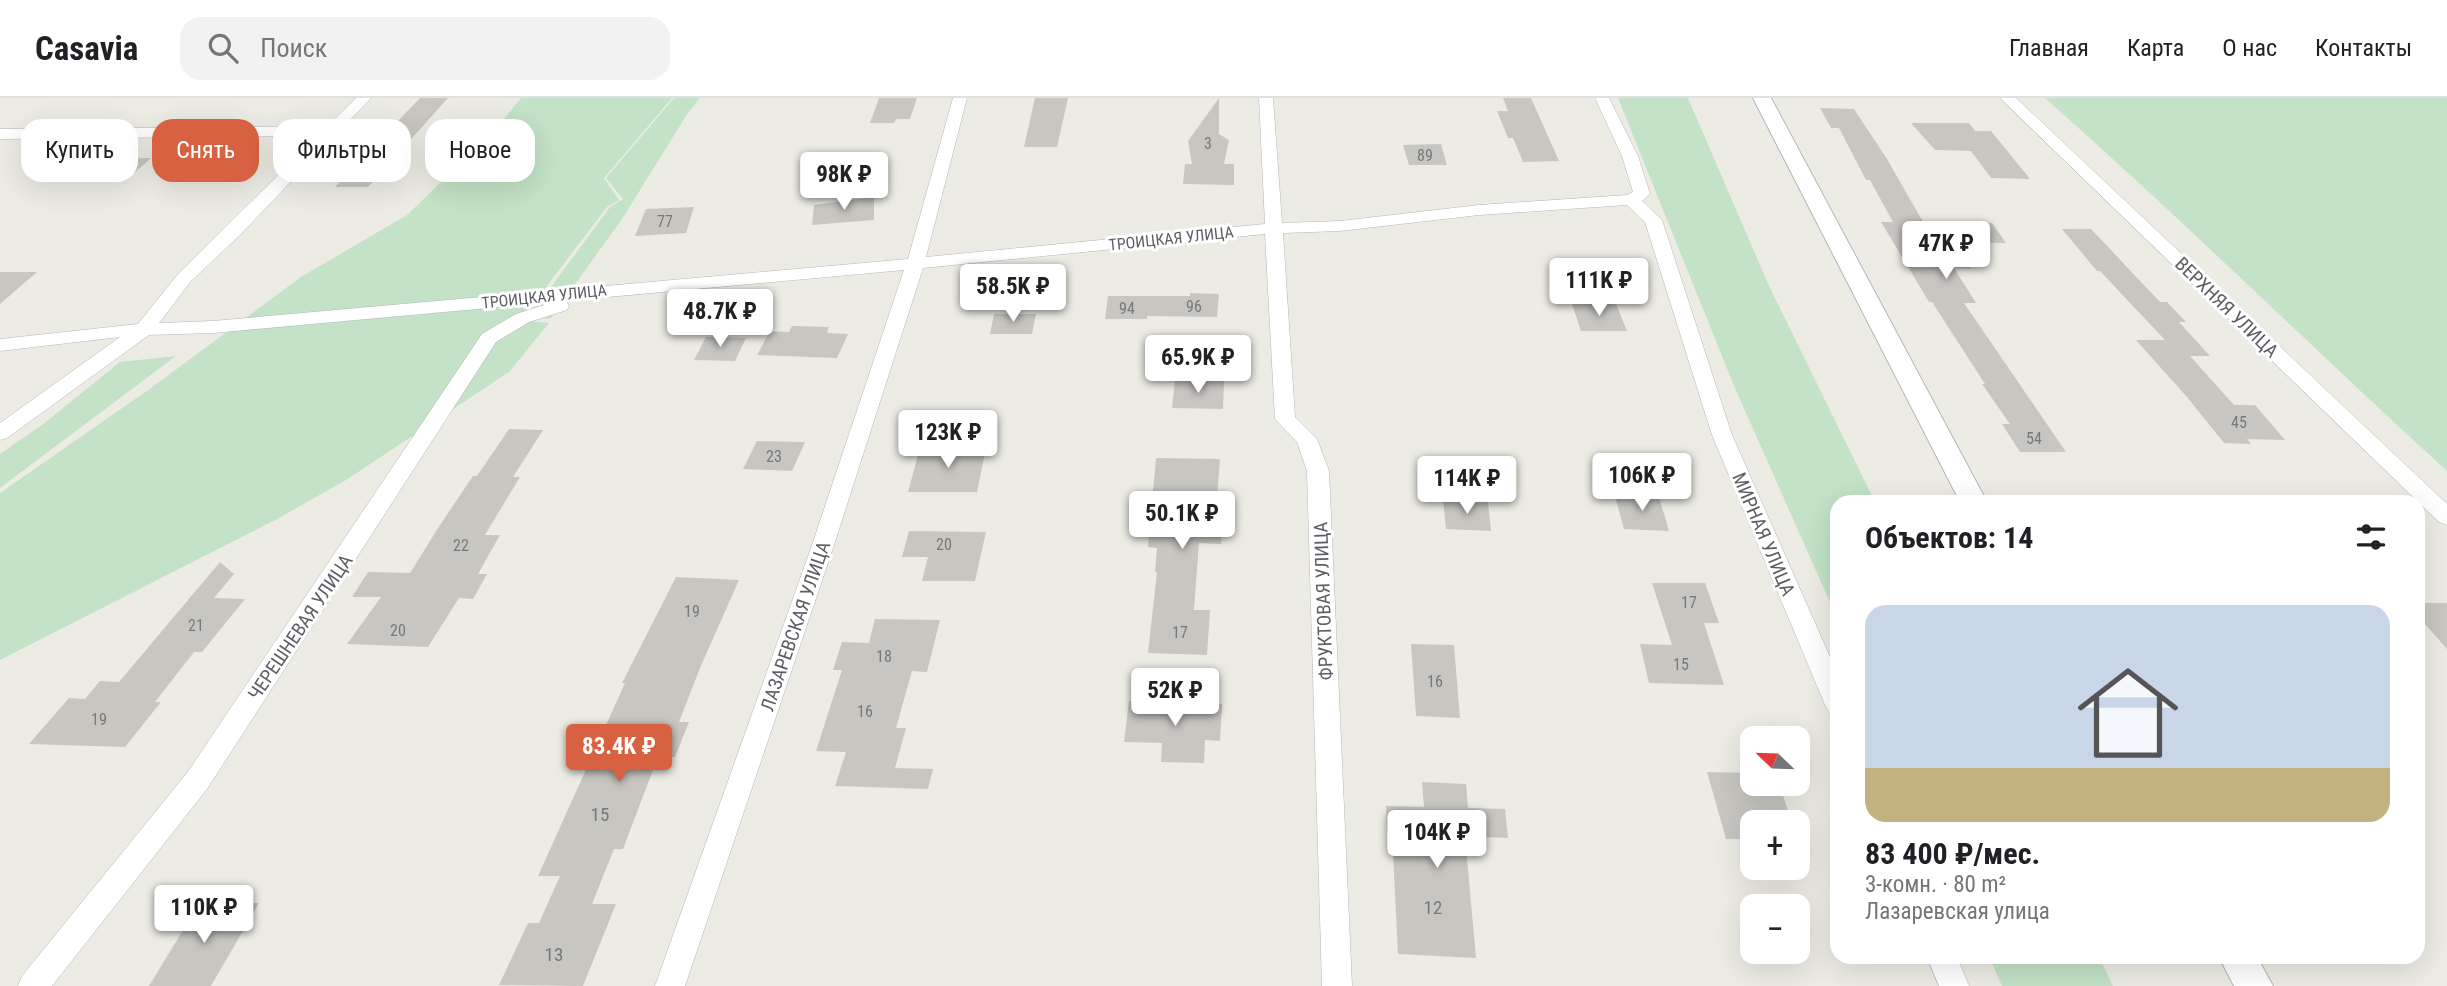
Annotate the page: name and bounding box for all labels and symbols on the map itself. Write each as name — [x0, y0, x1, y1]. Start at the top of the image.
house number: 3 — [1204, 134, 1212, 153]
house number: 89 — [1417, 146, 1433, 165]
pin: 98K ₽ — [795, 152, 893, 212]
house number: 77 — [657, 212, 673, 231]
street label: ТРОИЦКАЯ УЛИЦА — [1108, 222, 1234, 255]
pin: 47K ₽ — [1897, 222, 1995, 281]
street label: ВЕРХНЯЯ УЛИЦА — [2170, 252, 2283, 362]
pin: 111K ₽ — [1542, 258, 1656, 318]
pin: 58.5K ₽ — [948, 264, 1078, 324]
street label: ТРОИЦКАЯ УЛИЦА — [481, 280, 607, 313]
pin: 48.7K ₽ — [655, 289, 785, 349]
house number: 96 — [1186, 297, 1202, 316]
house number: 94 — [1119, 299, 1135, 318]
pin: 65.9K ₽ — [1133, 336, 1263, 395]
pin: 123K ₽ — [891, 410, 1005, 470]
house number: 45 — [2231, 413, 2247, 432]
house number: 54 — [2026, 429, 2042, 448]
house number: 23 — [766, 447, 782, 466]
pin: 106K ₽ — [1585, 454, 1699, 513]
pin: 114K ₽ — [1410, 456, 1524, 516]
street label: МИРНАЯ УЛИЦА — [1727, 469, 1800, 599]
pin: 50.1K ₽ — [1117, 491, 1247, 551]
street label: ФРУКТОВАЯ УЛИЦА — [1309, 521, 1338, 681]
house number: 20 — [936, 535, 952, 554]
house number: 22 — [453, 536, 469, 555]
street label: ЛАЗАРЕВСКАЯ УЛИЦА — [756, 538, 835, 714]
street label: ЧЕРЕШНЕВАЯ УЛИЦА — [243, 550, 358, 704]
house number: 17 — [1681, 593, 1697, 612]
house number: 19 — [684, 602, 700, 621]
house number: 21 — [188, 616, 204, 635]
house number: 20 — [390, 621, 406, 640]
house number: 17 — [1172, 623, 1188, 642]
house number: 18 — [876, 647, 892, 666]
house number: 15 — [1673, 655, 1689, 674]
pin: 52K ₽ — [1126, 668, 1224, 728]
house number: 16 — [1427, 672, 1443, 691]
house number: 16 — [857, 702, 873, 721]
house number: 19 — [91, 710, 107, 729]
pin: 83.4K ₽ — [554, 724, 684, 784]
north arrow — [1740, 726, 1810, 796]
house number: 15 — [591, 803, 609, 826]
pin: 104K ₽ — [1380, 810, 1494, 870]
pin: 110K ₽ — [147, 886, 261, 945]
house number: 12 — [1424, 896, 1442, 919]
house number: 13 — [545, 943, 563, 966]

